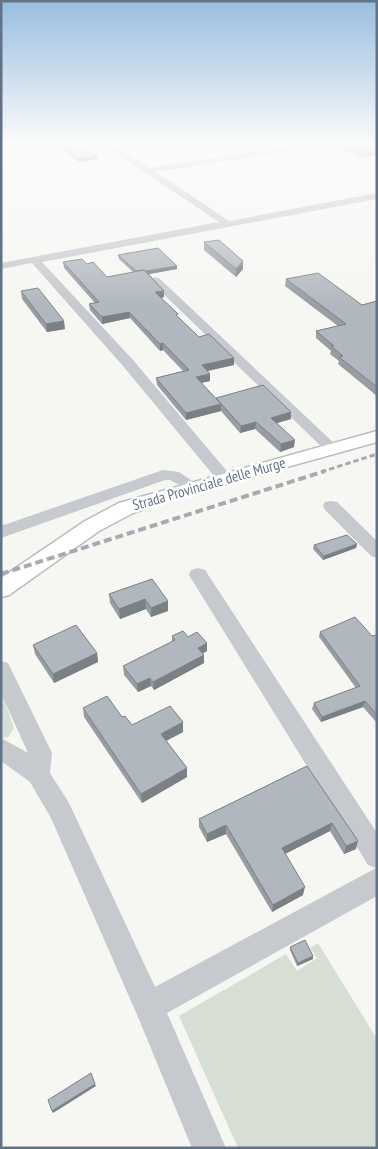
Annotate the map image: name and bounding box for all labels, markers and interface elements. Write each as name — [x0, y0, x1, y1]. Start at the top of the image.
street label: Strada Provinciale delle Murge — [130, 453, 288, 514]

